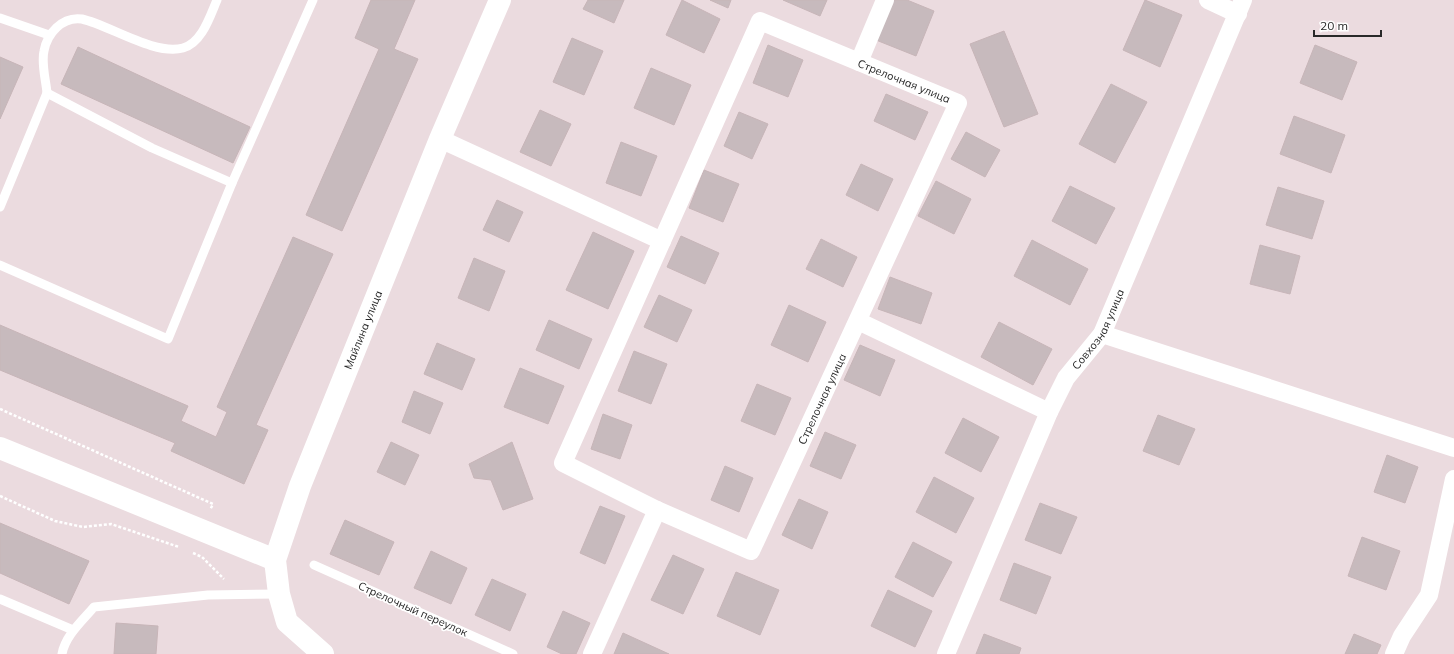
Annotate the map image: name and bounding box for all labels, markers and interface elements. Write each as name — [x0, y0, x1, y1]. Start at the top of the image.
scale bar — [1314, 12, 1381, 38]
text: 20 m — [1320, 18, 1348, 33]
street label: Стрелочная улица — [856, 56, 952, 106]
street label: Совхозная улица — [1069, 287, 1127, 372]
street label: Майлина улица — [341, 288, 385, 371]
street label: Стрелочная улица — [795, 351, 849, 447]
street label: Стрелочный переулок — [356, 579, 470, 639]

